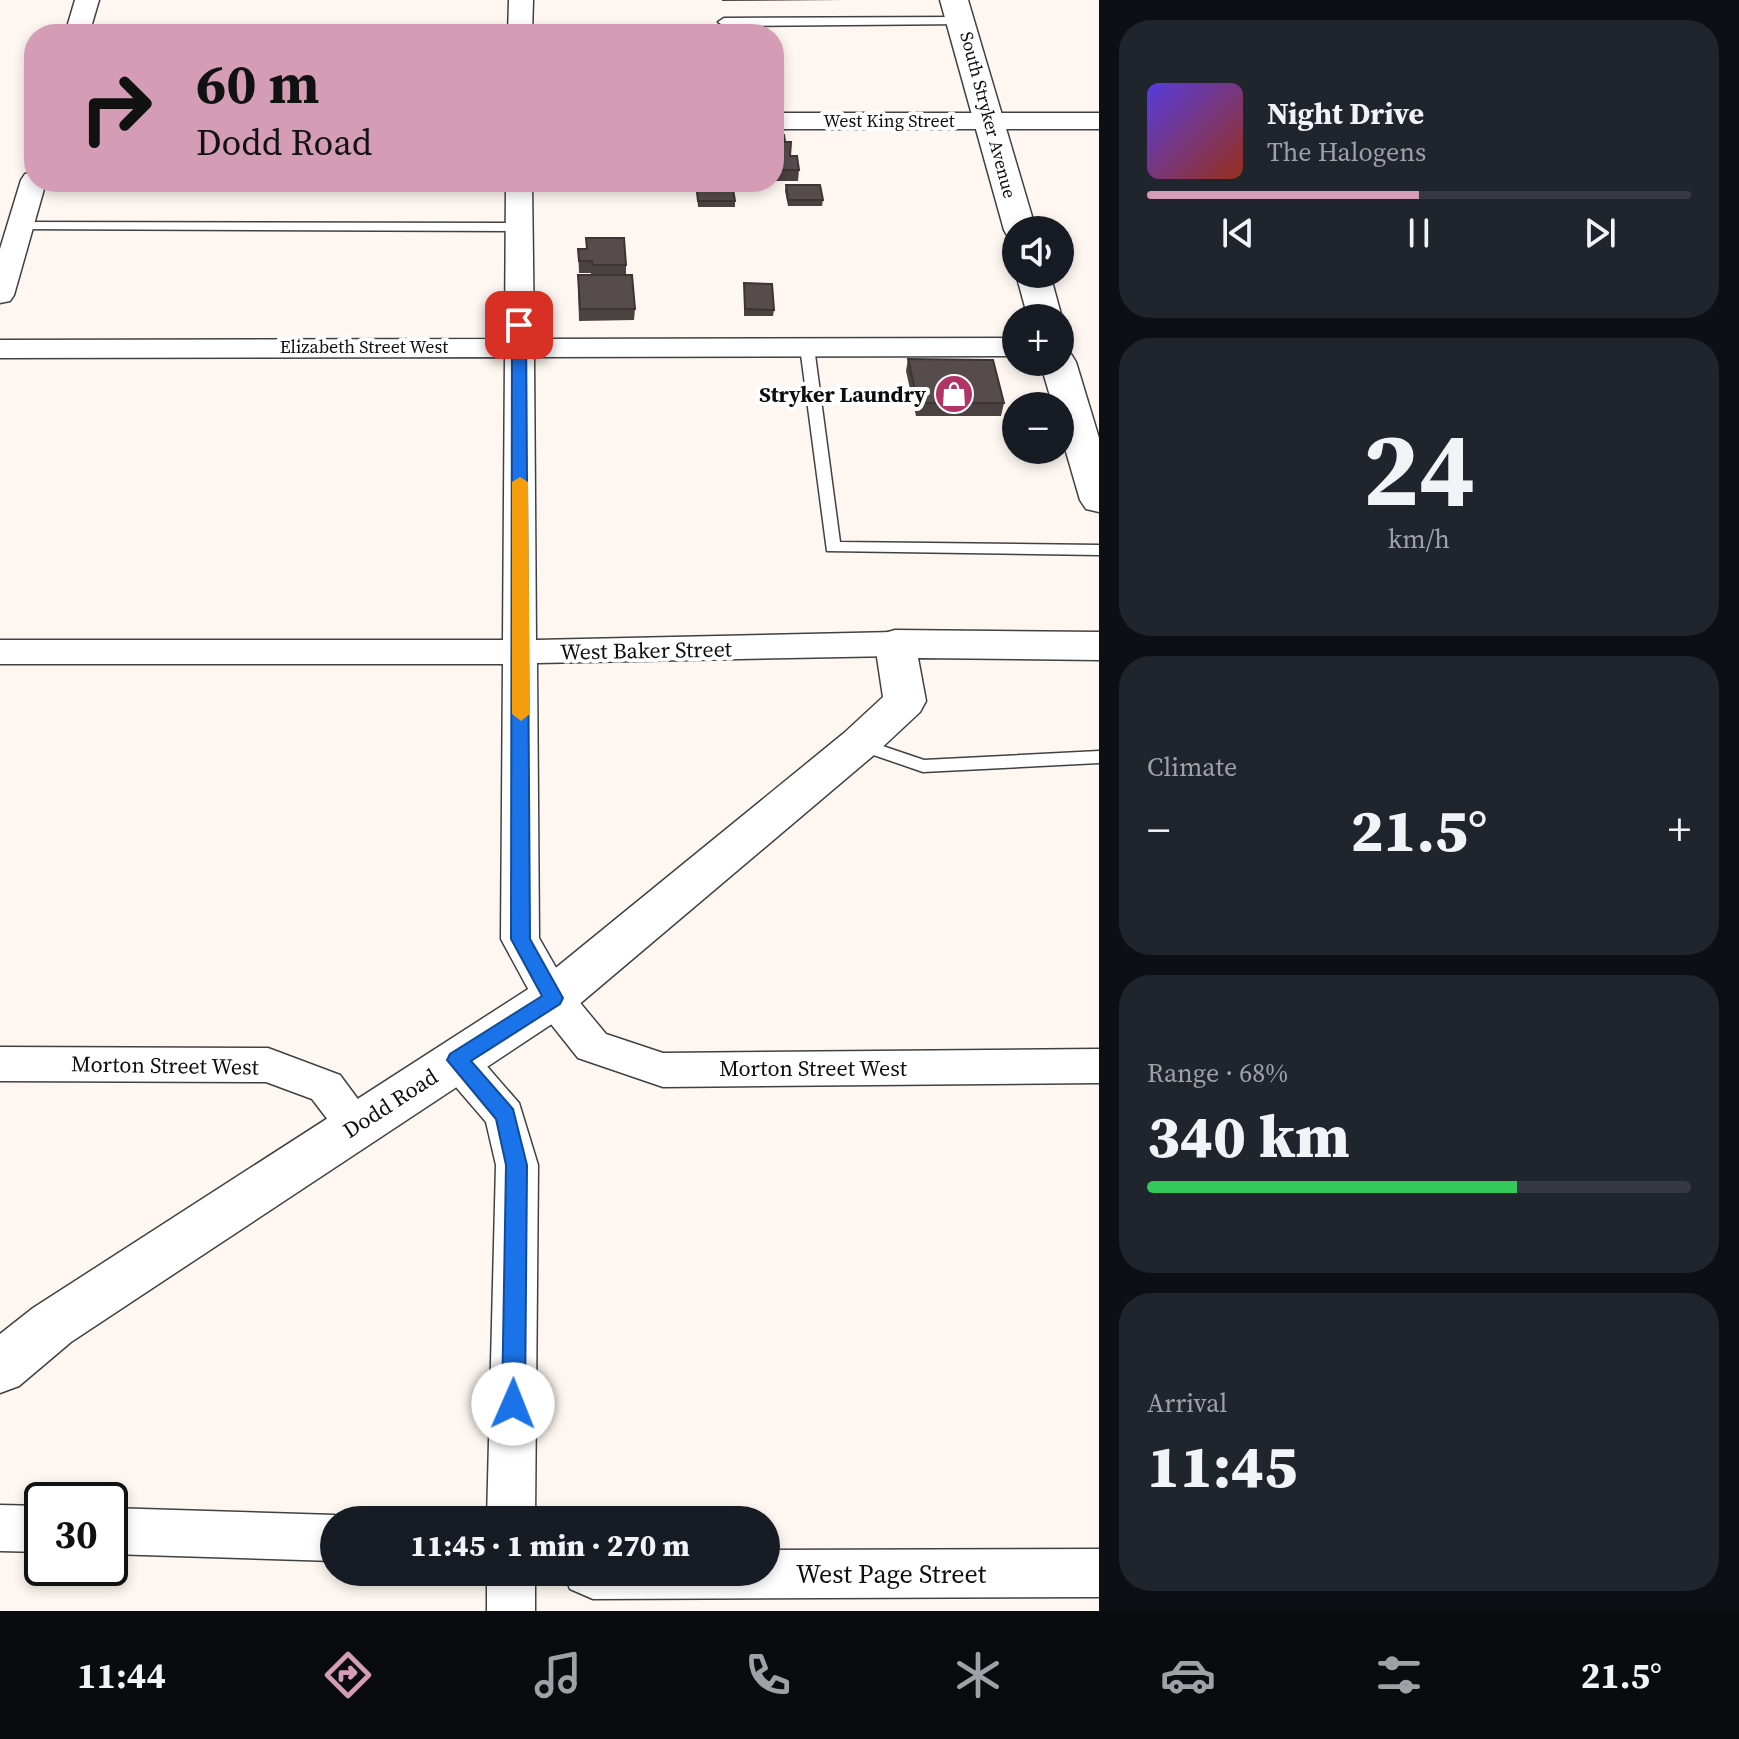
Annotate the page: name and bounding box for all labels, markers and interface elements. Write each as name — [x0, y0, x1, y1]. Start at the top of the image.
street label: South Stryker Avenue — [954, 29, 1023, 201]
text: 60 m — [196, 45, 319, 122]
icon: right — [64, 56, 168, 160]
text: Night Drive — [1267, 93, 1424, 134]
street label: West King Street — [823, 108, 955, 133]
text: Dodd Road — [196, 118, 372, 167]
text: The Halogens — [1267, 134, 1426, 170]
icon: previous — [1216, 211, 1260, 255]
icon: pause — [1397, 211, 1441, 255]
icon: next — [1578, 211, 1622, 255]
map controls — [1002, 216, 1074, 464]
button: sound — [1002, 216, 1074, 288]
pin — [485, 291, 553, 359]
icon: arrive — [497, 303, 541, 347]
button: + — [1002, 304, 1074, 376]
street label: Elizabeth Street West — [280, 334, 448, 359]
shop icon: Stryker Laundry — [933, 373, 975, 415]
place label: Stryker Laundry — [759, 379, 926, 409]
button: − — [1002, 392, 1074, 464]
text: 24 — [1363, 397, 1475, 540]
text: km/h — [1388, 521, 1450, 557]
street label: West Baker Street — [560, 633, 733, 666]
text: Climate — [1147, 749, 1237, 785]
text: 21.5° — [1351, 789, 1487, 871]
text: − — [1147, 799, 1170, 860]
text: + — [1668, 799, 1691, 860]
street label: Morton Street West — [71, 1048, 260, 1082]
street label: Morton Street West — [719, 1053, 908, 1083]
text: Range · 68% — [1147, 1055, 1288, 1091]
street label: Dodd Road — [337, 1061, 444, 1145]
text: 340 km — [1147, 1095, 1350, 1177]
position arrow — [471, 1362, 555, 1446]
text: Arrival — [1147, 1385, 1227, 1421]
text: 11:45 — [1147, 1425, 1297, 1507]
speed limit sign: 30 — [24, 1482, 128, 1586]
text: 11:45 · 1 min · 270 m — [410, 1525, 690, 1566]
street label: West Page Street — [796, 1556, 987, 1592]
icon: directions — [320, 1647, 376, 1703]
icon: music — [530, 1647, 586, 1703]
icon: phone — [740, 1647, 796, 1703]
icon: climate — [950, 1647, 1006, 1703]
icon: car — [1160, 1647, 1216, 1703]
icon: filters — [1371, 1647, 1427, 1703]
text: 11:44 — [77, 1651, 166, 1700]
text: 21.5° — [1581, 1651, 1662, 1700]

